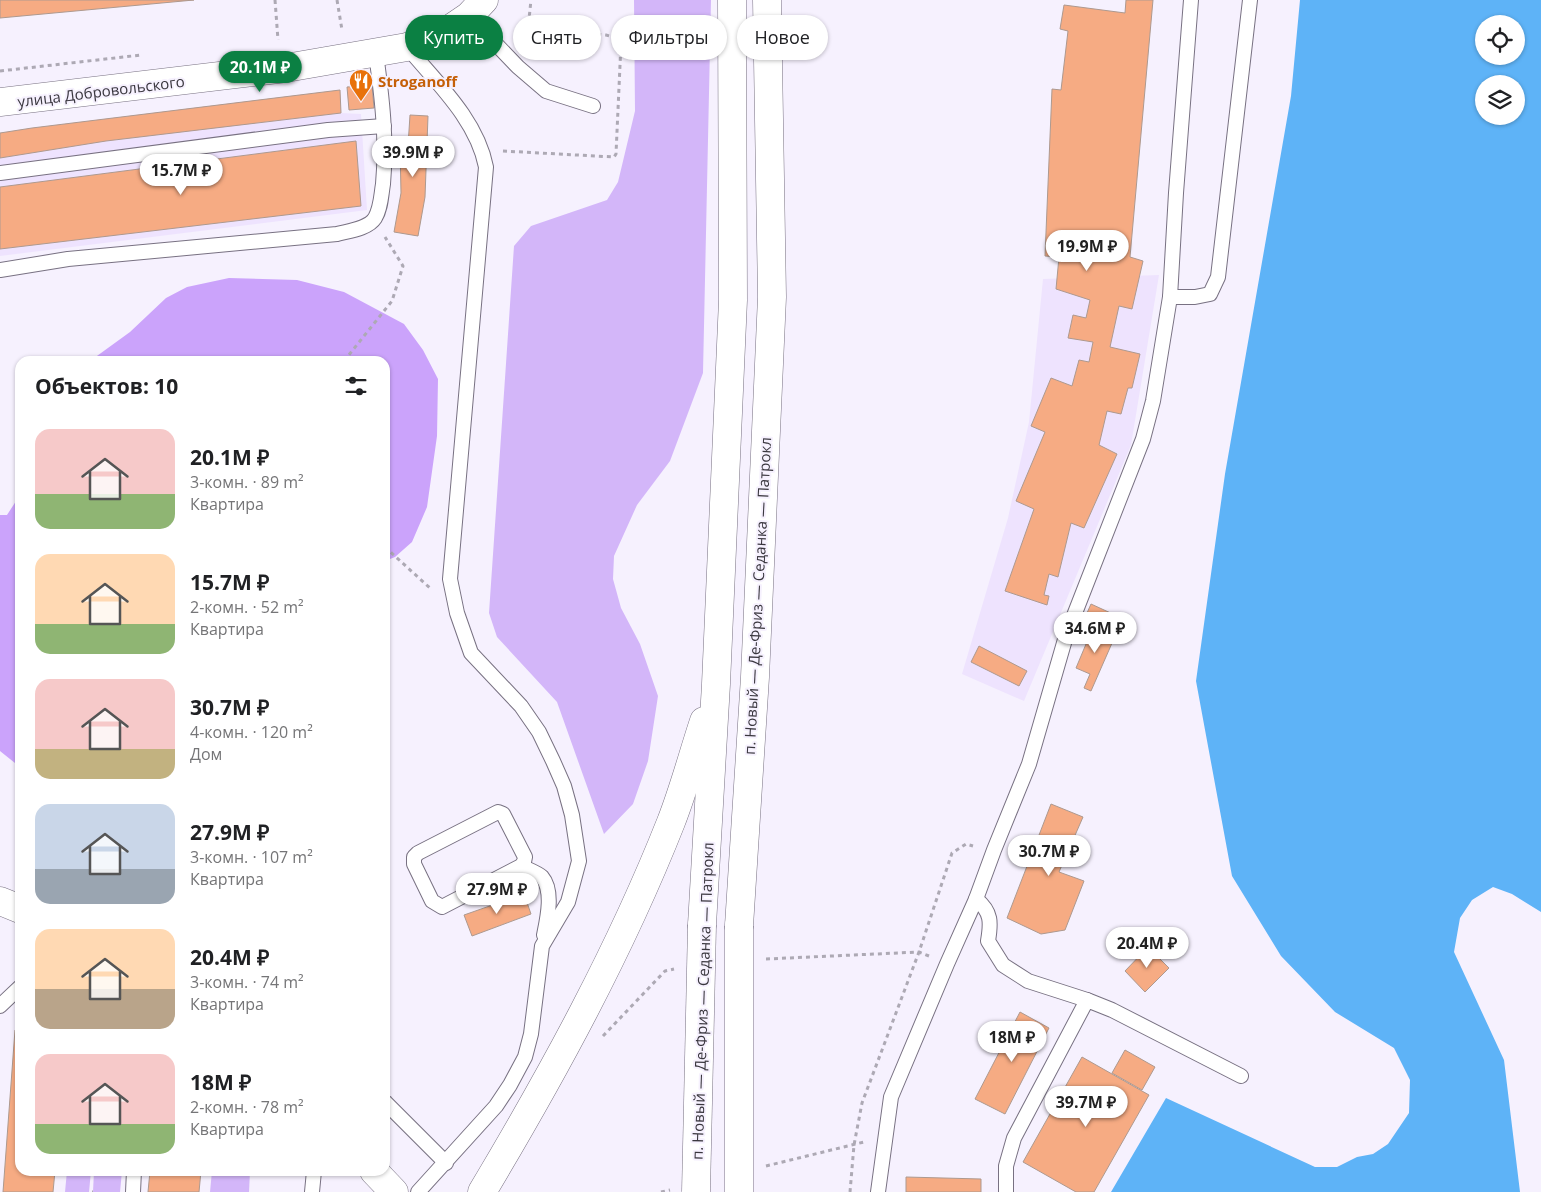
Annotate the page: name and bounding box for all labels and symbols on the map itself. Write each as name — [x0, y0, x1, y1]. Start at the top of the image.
pin: 20.1M ₽ — [214, 51, 306, 93]
restaurant icon: Stroganoff — [348, 68, 374, 102]
street label: улица Добровольского — [16, 71, 186, 111]
place label: Stroganoff — [378, 71, 459, 91]
pin: 39.9M ₽ — [367, 136, 459, 178]
pin: 15.7M ₽ — [135, 154, 227, 196]
pin: 19.9M ₽ — [1041, 230, 1133, 272]
street label: п. Новый — Де-Фриз — Седанка — Патрокл — [739, 437, 775, 755]
pin: 34.6M ₽ — [1049, 612, 1141, 654]
pin: 30.7M ₽ — [1003, 834, 1095, 877]
street label: п. Новый — Де-Фриз — Седанка — Патрокл — [686, 842, 718, 1160]
pin: 27.9M ₽ — [451, 872, 543, 915]
pin: 20.4M ₽ — [1101, 926, 1193, 969]
pin: 18M ₽ — [977, 1020, 1047, 1063]
pin: 39.7M ₽ — [1040, 1086, 1132, 1128]

